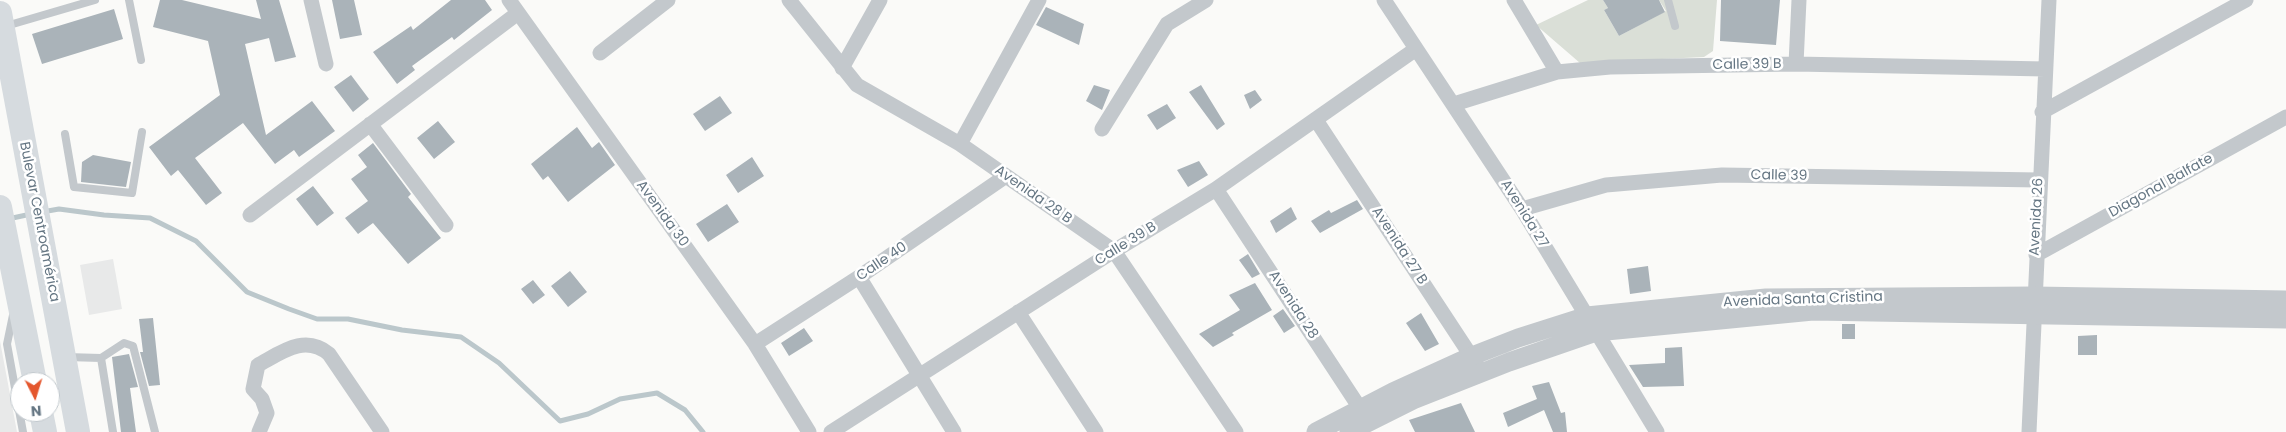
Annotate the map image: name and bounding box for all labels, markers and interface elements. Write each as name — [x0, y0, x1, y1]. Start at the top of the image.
street label: Calle 39 B — [1712, 56, 1782, 74]
street label: Bulevar Centroamérica — [15, 140, 63, 304]
street label: Diagonal Balfate — [2106, 150, 2216, 222]
street label: Avenida 28 B — [991, 162, 1075, 228]
street label: Calle 39 — [1751, 167, 1807, 185]
street label: Avenida 30 — [632, 177, 692, 251]
street label: Avenida 27 — [1497, 177, 1551, 251]
street label: Avenida 26 — [2027, 178, 2047, 256]
street label: Avenida 27 B — [1368, 204, 1430, 288]
street label: Calle 39 B — [1092, 219, 1160, 269]
street label: Calle 40 — [854, 239, 910, 285]
street label: Avenida 28 — [1265, 268, 1321, 342]
street label: Avenida Santa Cristina — [1723, 289, 1883, 311]
north arrow — [10, 372, 60, 422]
text: N — [30, 401, 42, 421]

